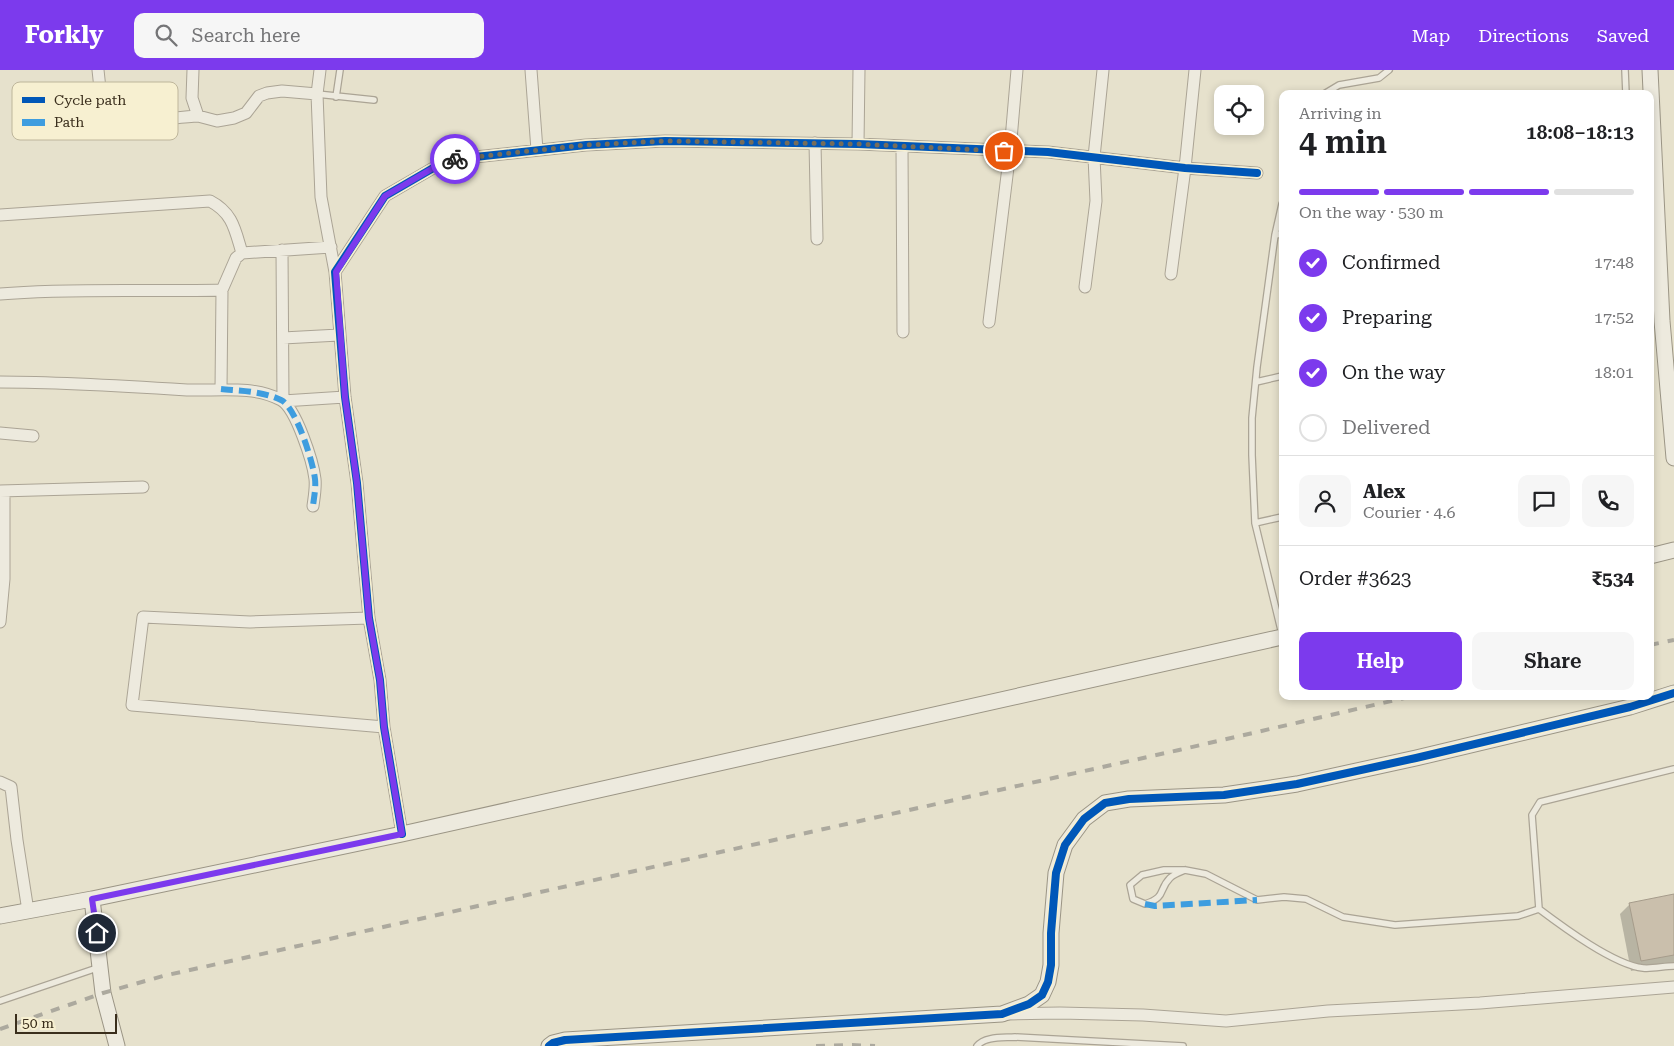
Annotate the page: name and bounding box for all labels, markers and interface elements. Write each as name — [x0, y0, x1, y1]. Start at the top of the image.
search box — [134, 13, 484, 58]
text: Forkly — [25, 21, 104, 49]
icon: search — [152, 21, 180, 49]
text: Search here — [192, 24, 300, 47]
text: Map — [1412, 25, 1450, 46]
text: Directions — [1478, 25, 1569, 46]
text: Saved — [1597, 25, 1649, 46]
legend — [12, 82, 178, 140]
map controls — [1214, 85, 1264, 135]
button: locate — [1214, 85, 1264, 135]
text: Cycle path — [54, 92, 126, 108]
text: Arriving in — [1299, 104, 1382, 123]
text: Path — [54, 114, 84, 130]
text: 18:08–18:13 — [1526, 121, 1634, 144]
text: 4 min — [1299, 123, 1387, 161]
pin — [983, 130, 1025, 172]
courier — [430, 134, 480, 184]
icon: bag — [990, 137, 1018, 165]
icon: bike — [441, 145, 469, 173]
text: On the way · 530 m — [1299, 203, 1444, 222]
icon: check — [1299, 249, 1327, 277]
text: Confirmed — [1342, 251, 1440, 274]
text: 17:48 — [1594, 253, 1634, 272]
icon: check — [1299, 304, 1327, 332]
text: Preparing — [1342, 306, 1432, 329]
text: 17:52 — [1594, 308, 1634, 327]
icon: check — [1299, 359, 1327, 387]
text: On the way — [1342, 361, 1445, 384]
text: 18:01 — [1594, 363, 1634, 382]
text: Delivered — [1342, 416, 1430, 439]
button: person — [1299, 475, 1351, 527]
button: chat — [1518, 475, 1570, 527]
button: phone — [1582, 475, 1634, 527]
text: Alex — [1363, 480, 1405, 503]
text: Courier · 4.6 — [1363, 503, 1456, 522]
text: Order #3623 — [1299, 567, 1411, 590]
text: ₹534 — [1591, 567, 1634, 590]
button: Help — [1299, 632, 1462, 690]
button: Share — [1472, 632, 1634, 690]
pin — [76, 912, 118, 954]
icon: home — [83, 919, 111, 947]
scale bar — [15, 1011, 118, 1034]
text: 50 m — [22, 1015, 54, 1031]

